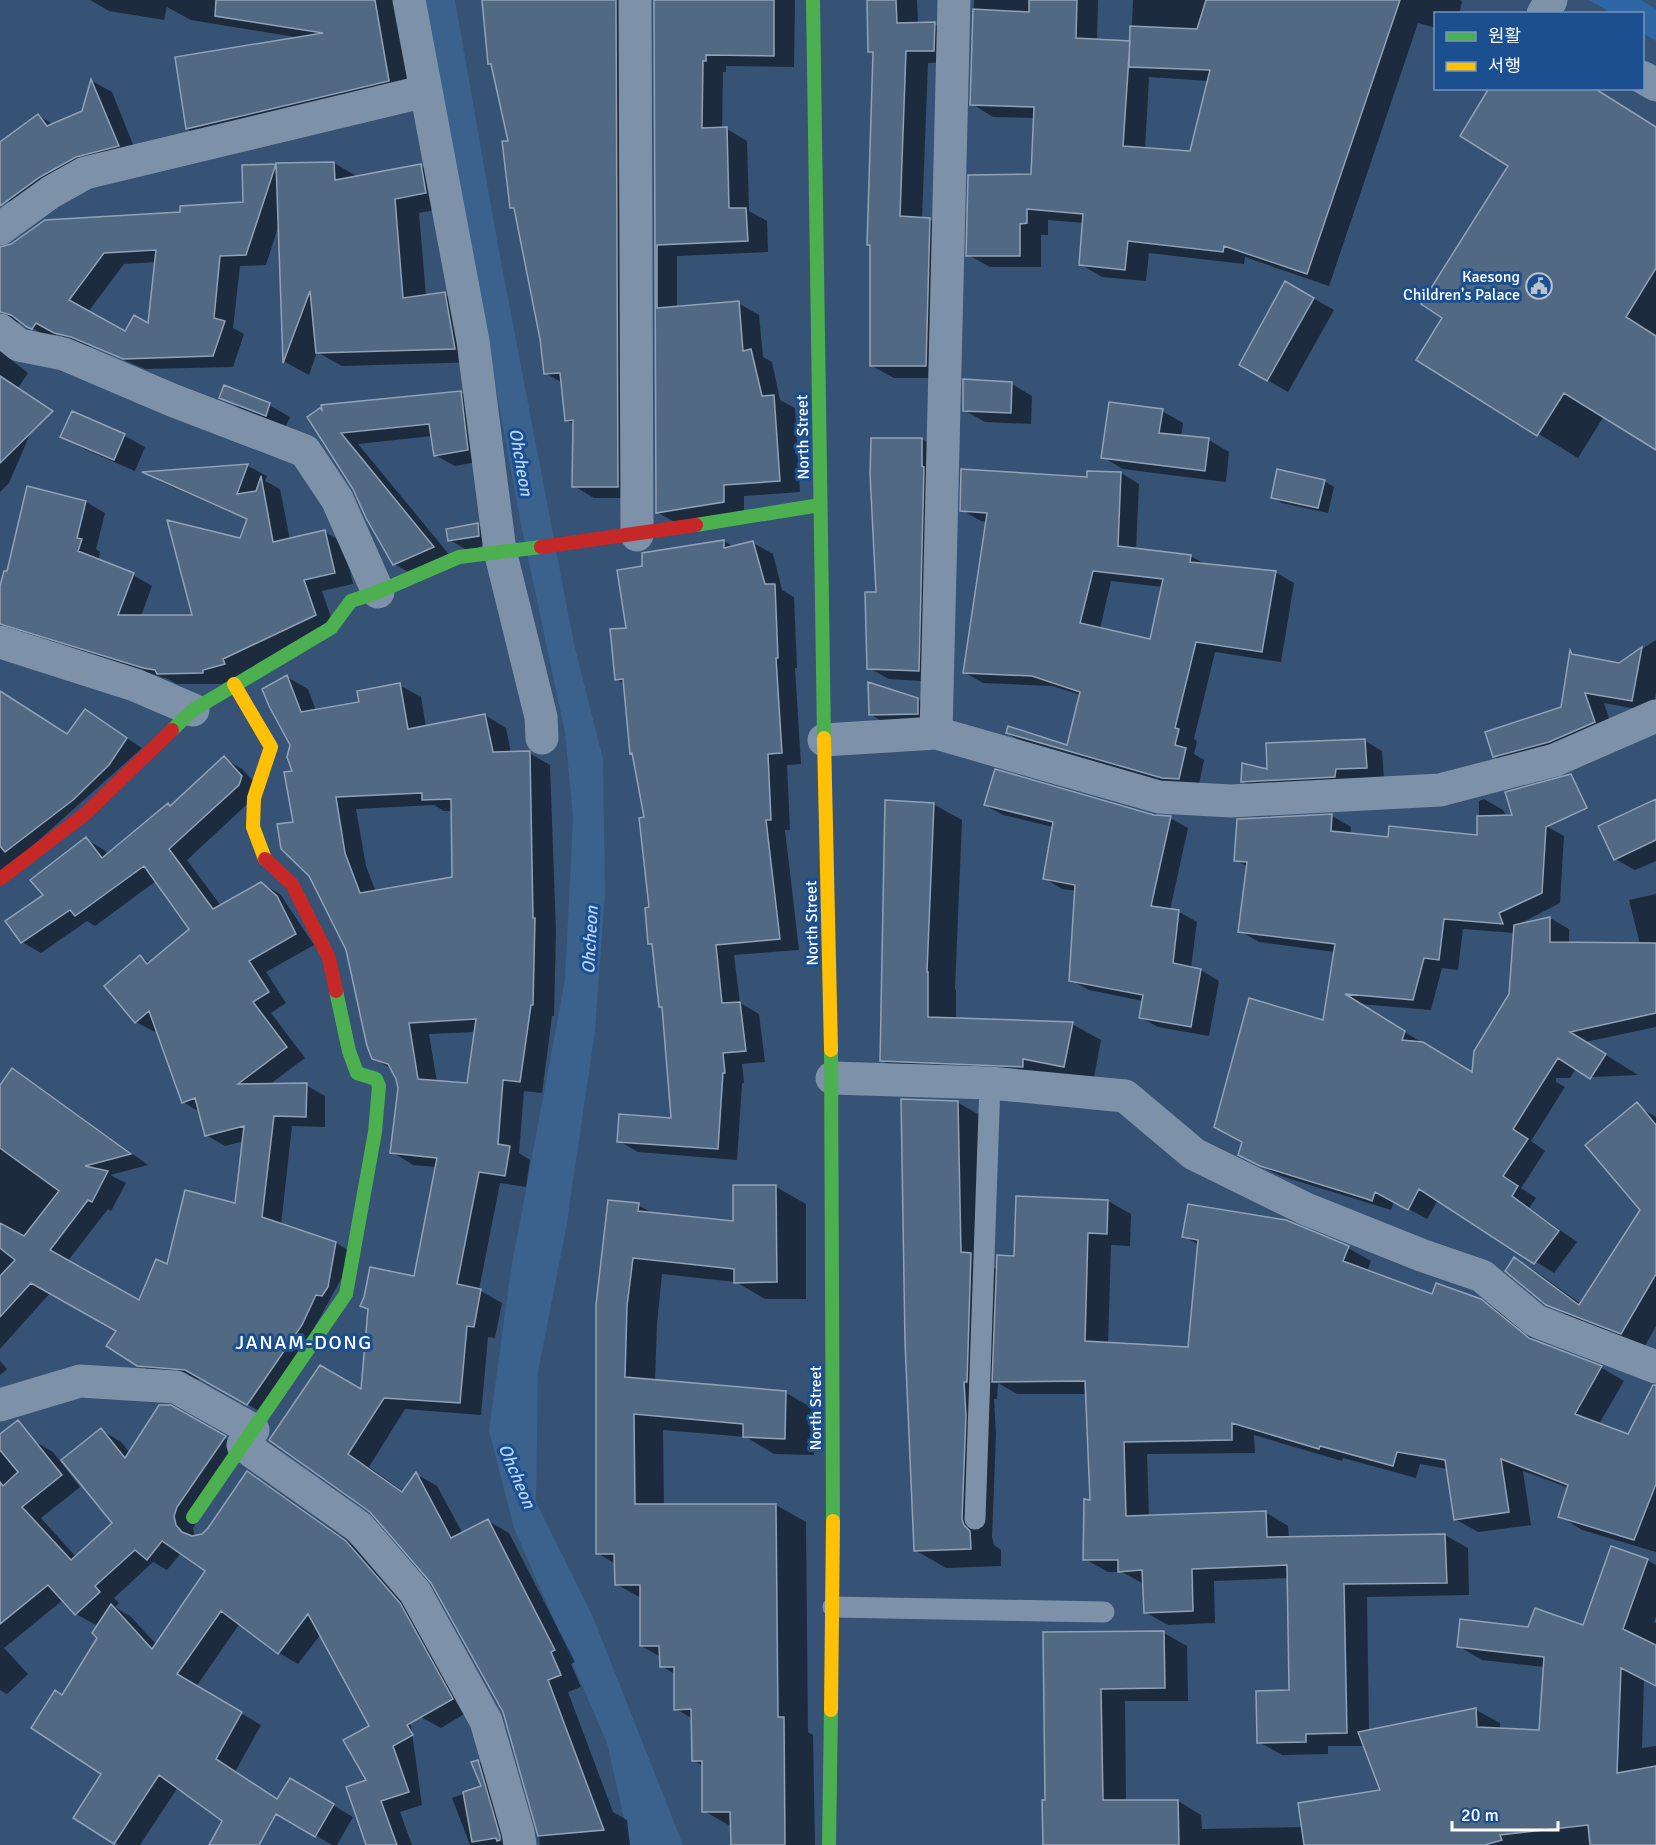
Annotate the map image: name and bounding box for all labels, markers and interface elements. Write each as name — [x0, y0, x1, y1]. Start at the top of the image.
legend — [1434, 12, 1644, 90]
text: 원활 — [1488, 25, 1521, 47]
text: 서행 — [1488, 55, 1521, 77]
place label: Kaesong Children's Palace — [1403, 267, 1520, 305]
public building icon: Kaesong Children's Palace — [1524, 271, 1554, 301]
street label: North Street — [792, 394, 814, 480]
water label: Ohcheon — [504, 427, 538, 499]
street label: North Street — [801, 880, 823, 966]
water label: Ohcheon — [577, 904, 603, 975]
district label: JANAM-DONG — [235, 1330, 373, 1355]
street label: North Street — [806, 1365, 826, 1450]
water label: Ohcheon — [494, 1440, 541, 1513]
scale bar — [1452, 1794, 1558, 1832]
text: 20 m — [1461, 1804, 1499, 1826]

